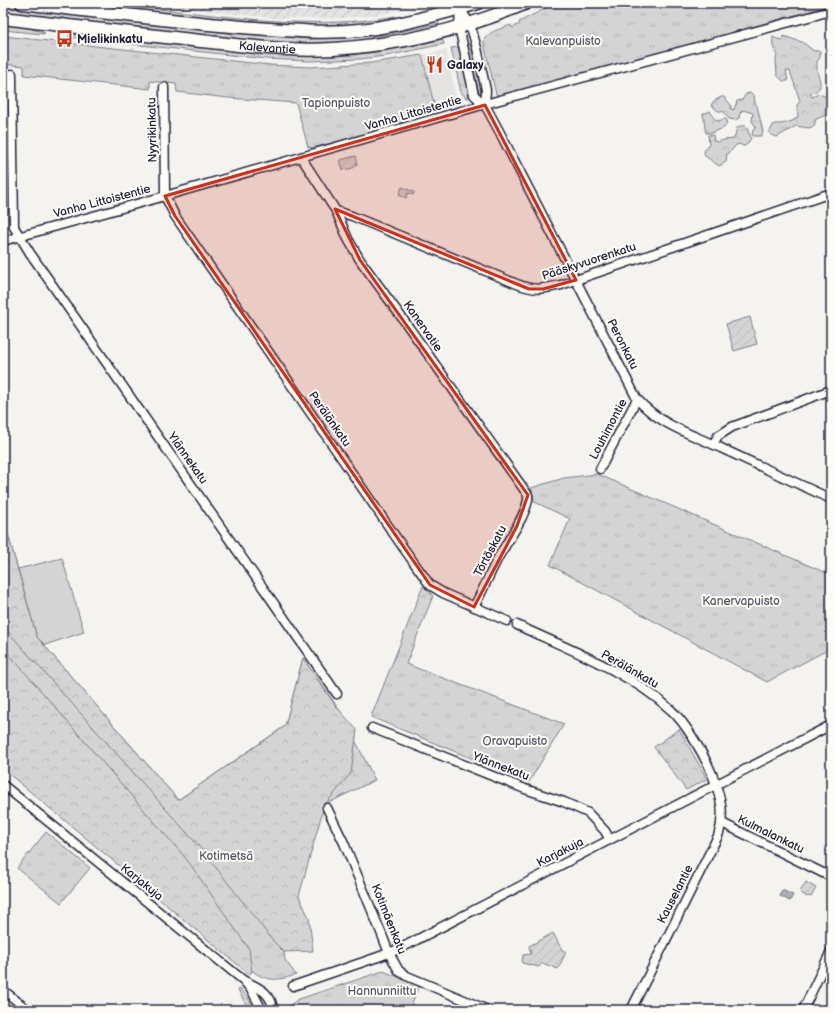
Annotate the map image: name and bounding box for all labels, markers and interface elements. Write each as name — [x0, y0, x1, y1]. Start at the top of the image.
bus stop icon: Mielikinkatu — [54, 29, 74, 49]
place label: Mielikinkatu — [77, 32, 143, 47]
park label: Kalevanpuisto — [525, 34, 601, 49]
street label: Kalevantie — [238, 38, 296, 58]
restaurant icon: Galaxy — [424, 55, 444, 75]
place label: Galaxy — [447, 58, 484, 73]
street label: Vanha Littoistentie — [363, 93, 463, 134]
park label: Tapionpuisto — [302, 96, 370, 111]
street label: Nyyrikinkatu — [144, 97, 161, 163]
street label: Vanha Littoistentie — [52, 181, 152, 222]
street label: Pääskyvuorenkatu — [540, 239, 638, 284]
street label: Kanervatie — [400, 298, 446, 355]
street label: Peronkatu — [603, 316, 642, 372]
street label: Perälänkatu — [305, 389, 354, 450]
street label: Louhimontie — [586, 396, 631, 462]
street label: Ylännekatu — [164, 429, 211, 487]
street label: Törtöskatu — [471, 523, 510, 579]
park label: Kanervapuisto — [702, 594, 780, 609]
street label: Perälänkatu — [598, 647, 661, 692]
park label: Oravapuisto — [483, 734, 548, 749]
street label: Ylännekatu — [469, 748, 531, 784]
street label: Kulmalankatu — [735, 812, 807, 857]
street label: Karjakuja — [534, 834, 586, 871]
park label: Kotimetsä — [199, 849, 253, 864]
street label: Karjakuja — [117, 861, 166, 904]
street label: Kauselantie — [654, 862, 697, 926]
street label: Kotimäenkatu — [368, 882, 409, 956]
park label: Hannunniittu — [348, 984, 416, 999]

